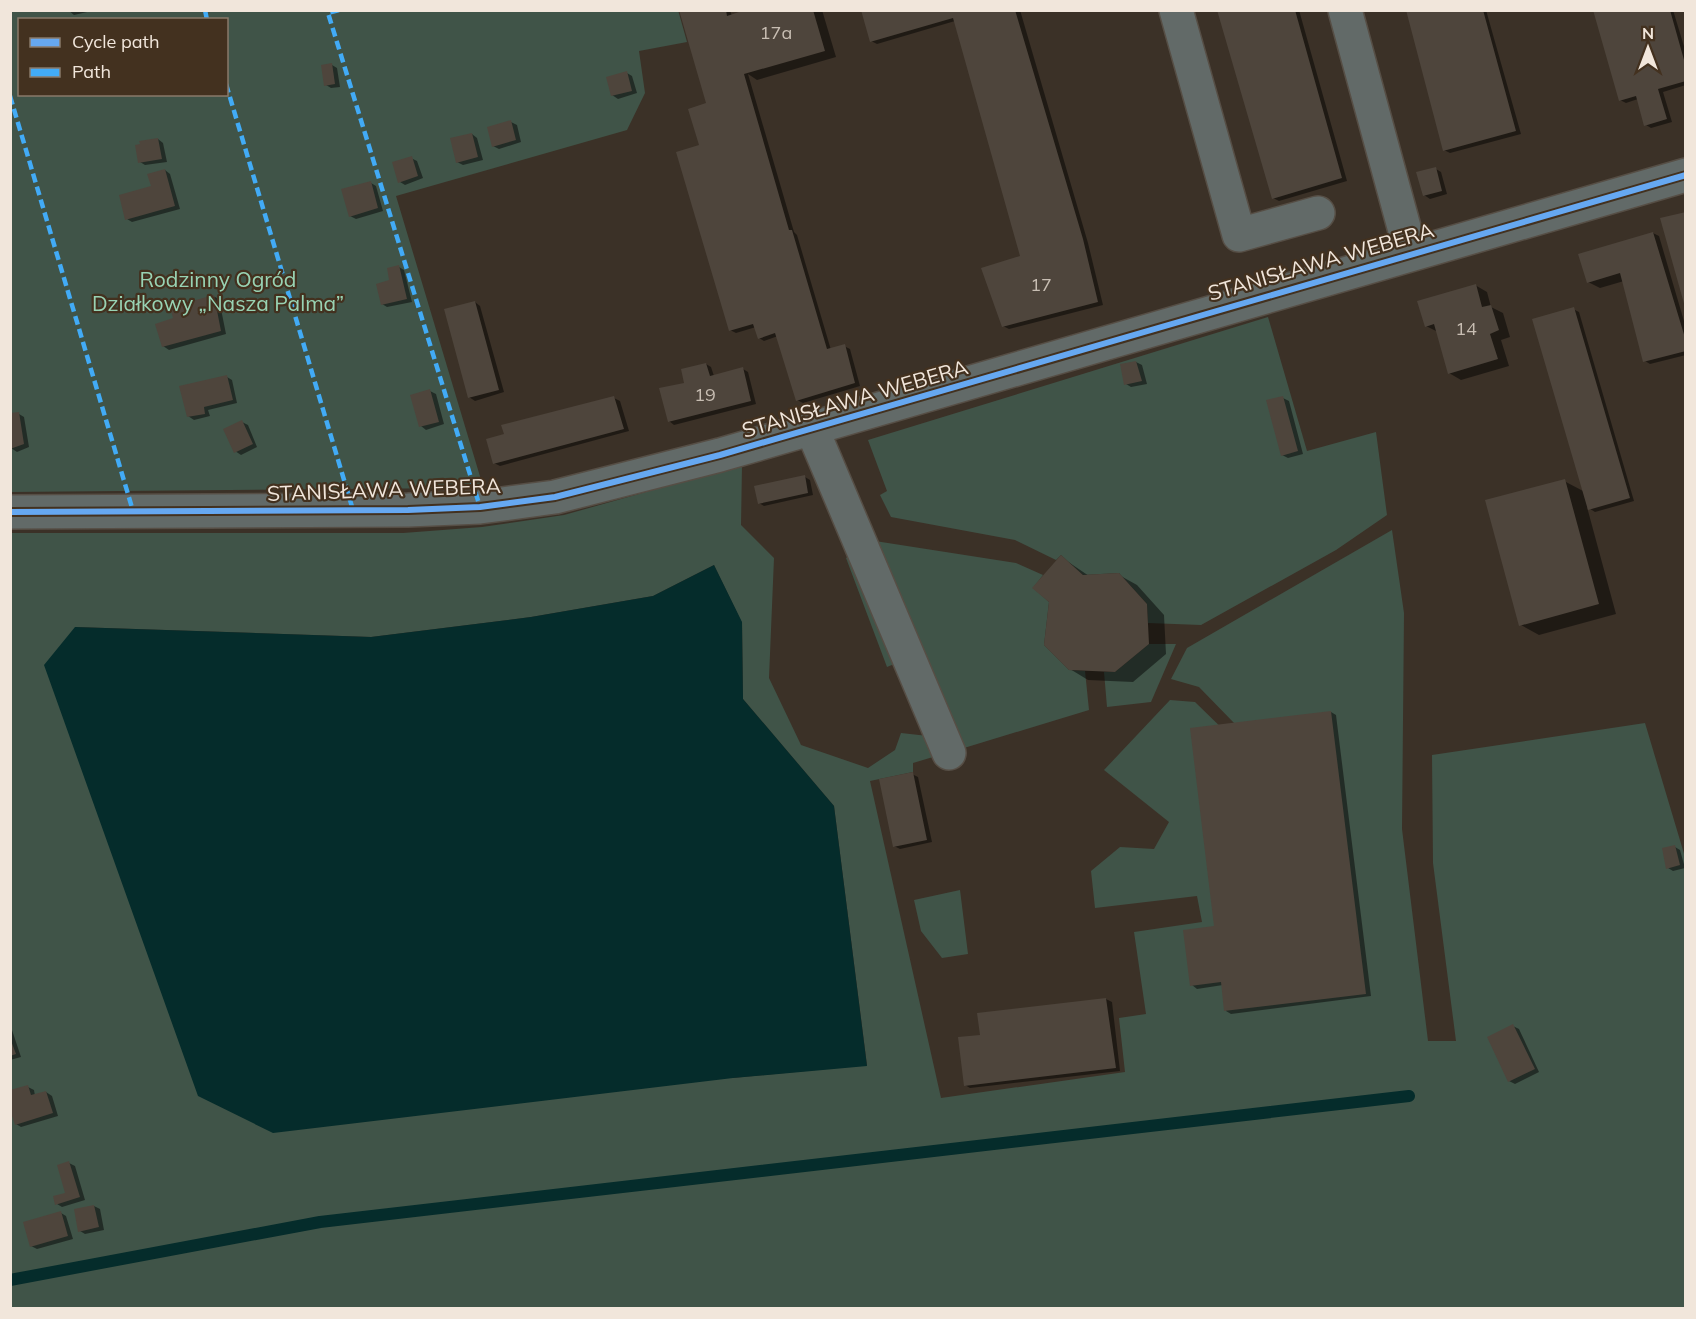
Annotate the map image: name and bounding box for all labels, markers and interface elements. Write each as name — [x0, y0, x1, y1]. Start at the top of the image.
legend — [18, 18, 228, 96]
north arrow — [1618, 18, 1678, 78]
house number: 17a — [760, 21, 792, 44]
text: N — [1642, 23, 1654, 43]
text: Cycle path — [72, 30, 159, 53]
text: Path — [72, 60, 111, 83]
street label: STANISŁAWA WEBERA — [1205, 216, 1437, 306]
park label: Rodzinny Ogród Działkowy „Nasza Palma” — [92, 266, 344, 316]
house number: 17 — [1030, 273, 1052, 296]
house number: 14 — [1455, 317, 1477, 340]
street label: STANISŁAWA WEBERA — [739, 353, 971, 443]
house number: 19 — [694, 383, 716, 406]
street label: STANISŁAWA WEBERA — [267, 472, 502, 506]

